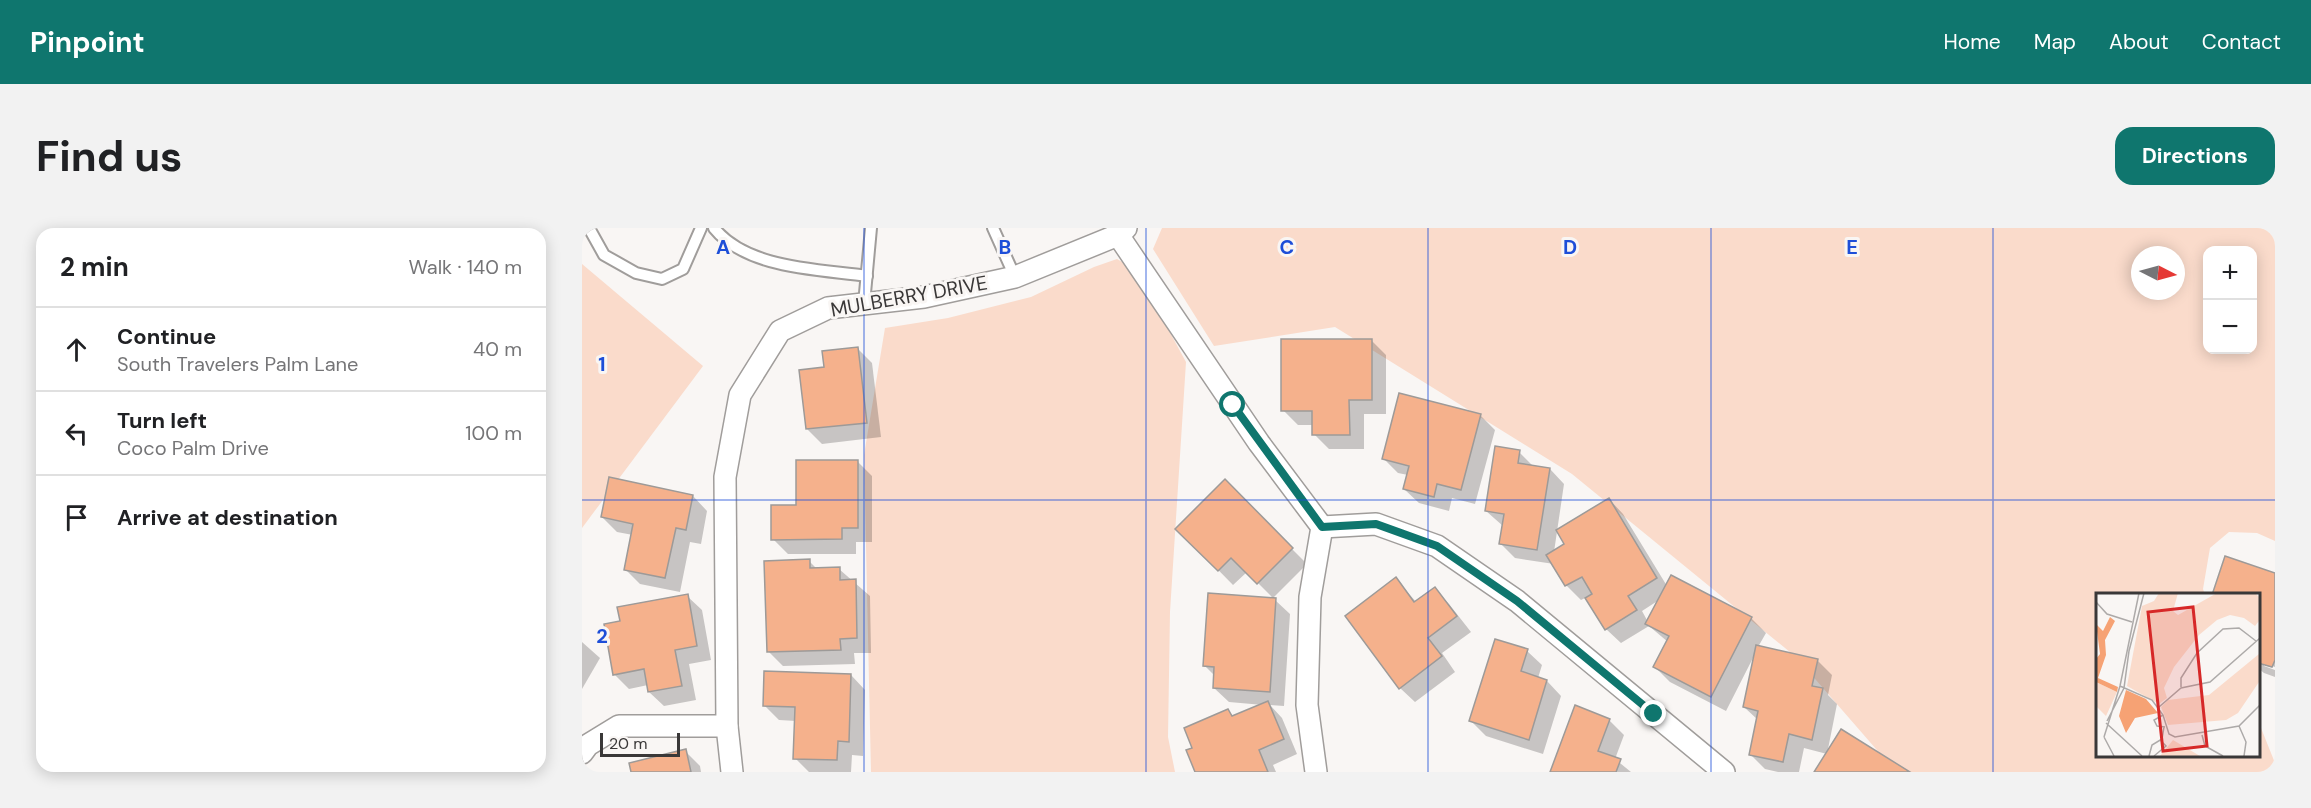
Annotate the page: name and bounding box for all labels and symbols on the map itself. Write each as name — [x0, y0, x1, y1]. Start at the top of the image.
text: A — [716, 234, 730, 260]
text: B — [999, 234, 1011, 260]
text: C — [1280, 234, 1294, 260]
text: D — [1563, 234, 1577, 260]
text: E — [1846, 234, 1858, 260]
north arrow — [2131, 246, 2185, 300]
street label: MULBERRY DRIVE — [828, 269, 990, 323]
text: 1 — [598, 351, 606, 377]
route start — [1219, 391, 1245, 417]
inset map — [2096, 593, 2260, 757]
text: 2 — [596, 623, 608, 649]
route end — [1640, 700, 1666, 726]
scale bar — [600, 730, 680, 758]

